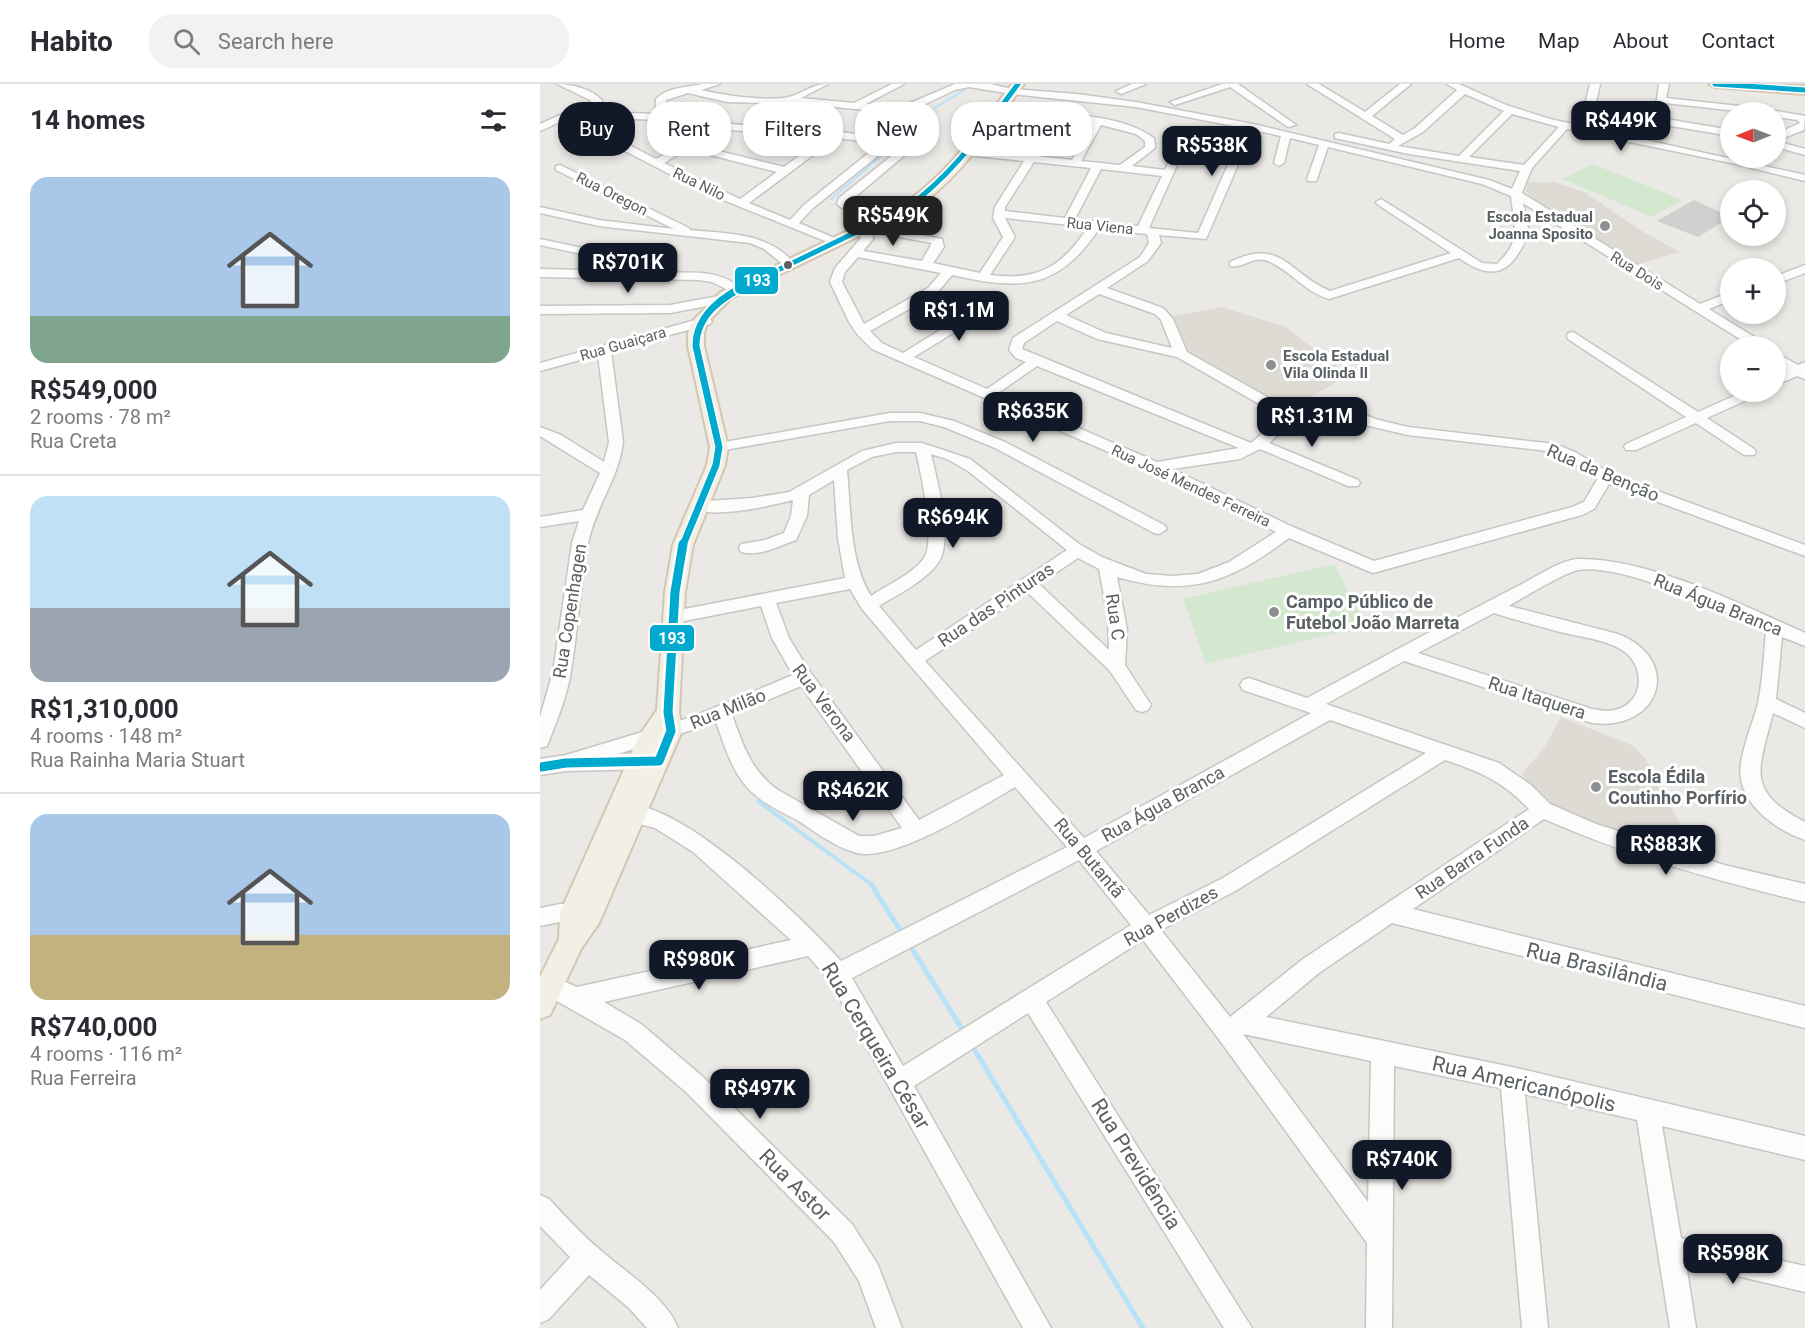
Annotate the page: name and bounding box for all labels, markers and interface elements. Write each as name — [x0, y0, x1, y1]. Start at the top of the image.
search box — [149, 14, 569, 68]
text: Habito — [30, 25, 113, 58]
icon: search — [170, 25, 203, 58]
text: Search here — [218, 29, 334, 54]
text: Home — [1449, 29, 1505, 53]
text: Map — [1538, 29, 1580, 53]
text: About — [1613, 29, 1669, 53]
text: Contact — [1702, 29, 1775, 53]
pin: R$449K — [1572, 101, 1670, 152]
chip: Buy — [558, 102, 635, 156]
chip: Rent — [647, 102, 731, 156]
chip: Filters — [743, 102, 843, 156]
chip: New — [855, 102, 939, 156]
chip: Apartment — [951, 102, 1092, 156]
north arrow — [1720, 102, 1786, 168]
map controls — [1720, 102, 1786, 402]
icon: filters — [477, 104, 510, 137]
text: 14 homes — [30, 105, 145, 135]
text: R$449K — [1585, 108, 1657, 132]
pin: R$538K — [1163, 126, 1261, 177]
text: R$538K — [1176, 133, 1248, 157]
street label: Rua Nilo — [670, 164, 728, 204]
street label: Rua Oregon — [573, 168, 651, 220]
button: locate — [1720, 180, 1786, 246]
pin: R$549K — [844, 196, 942, 247]
text: R$549K — [857, 203, 929, 227]
place label: Escola Estadual Joanna Sposito — [1487, 208, 1593, 243]
street label: Rua Viena — [1066, 214, 1134, 238]
icon: home — [216, 216, 324, 324]
marker: Escola Estadual Joanna Sposito — [1598, 219, 1612, 233]
pin: R$701K — [579, 243, 677, 294]
street label: Rua Dois — [1607, 248, 1667, 294]
text: R$701K — [592, 250, 664, 274]
button: + — [1720, 258, 1786, 324]
unlabelled marker — [782, 259, 794, 271]
line badge: 193 — [734, 266, 779, 295]
text: 193 — [743, 271, 771, 290]
pin: R$1.1M — [910, 291, 1008, 342]
text: R$1.1M — [924, 298, 994, 322]
street label: Rua Guaiçara — [578, 323, 668, 365]
button: − — [1720, 336, 1786, 402]
place label: Escola Estadual Vila Olinda II — [1283, 347, 1389, 382]
marker: Escola Estadual Vila Olinda II — [1264, 358, 1278, 372]
text: R$549,000 — [30, 375, 157, 405]
pin: R$635K — [984, 392, 1082, 443]
pin: R$1.31M — [1257, 397, 1367, 448]
text: R$635K — [997, 399, 1069, 423]
text: R$1.31M — [1271, 404, 1353, 428]
text: 2 rooms · 78 m² — [30, 405, 171, 429]
text: Rua Creta — [30, 429, 117, 453]
street label: Rua da Benção — [1544, 439, 1662, 506]
street label: Rua José Mendes Ferreira — [1109, 441, 1273, 531]
pin: R$694K — [904, 498, 1002, 549]
text: R$694K — [917, 505, 989, 529]
icon: home — [216, 535, 324, 643]
street label: Rua Copenhagen — [548, 542, 591, 680]
street label: Rua das Pinturas — [934, 558, 1058, 651]
street label: Rua Água Branca — [1651, 569, 1786, 640]
place label: Campo Público de Futebol João Marreta — [1286, 591, 1460, 633]
street label: Rua C — [1102, 592, 1129, 642]
marker: Campo Público de Futebol João Marreta — [1267, 605, 1281, 619]
line badge: 193 — [649, 624, 695, 652]
text: 193 — [658, 629, 686, 648]
street label: Rua Verona — [788, 660, 860, 746]
street label: Rua Itaquera — [1486, 672, 1588, 723]
street label: Rua Milão — [687, 684, 769, 733]
text: R$1,310,000 — [30, 694, 179, 724]
text: 4 rooms · 148 m² — [30, 724, 182, 748]
text: Rua Rainha Maria Stuart — [30, 748, 245, 772]
street label: Rua Água Branca — [1098, 761, 1228, 846]
place label: Escola Édila Coutinho Porfírio — [1608, 766, 1747, 808]
pin: R$462K — [804, 771, 902, 822]
text: R$462K — [817, 778, 889, 802]
marker: Escola Édila Coutinho Porfírio — [1589, 780, 1603, 794]
street label: Rua Barra Funda — [1411, 812, 1532, 903]
street label: Rua Butantã — [1050, 814, 1129, 902]
pin: R$883K — [1617, 825, 1715, 876]
text: R$883K — [1630, 832, 1702, 856]
icon: home — [216, 853, 324, 961]
street label: Rua Perdizes — [1120, 881, 1221, 950]
street label: Rua Brasilândia — [1524, 938, 1670, 996]
pin: R$980K — [650, 940, 748, 991]
text: R$980K — [663, 947, 735, 971]
street label: Rua Cerqueira César — [817, 958, 935, 1134]
text: R$740,000 — [30, 1012, 157, 1042]
text: 4 rooms · 116 m² — [30, 1042, 182, 1066]
street label: Rua Americanópolis — [1430, 1051, 1618, 1117]
text: Rua Ferreira — [30, 1066, 137, 1090]
pin: R$497K — [711, 1069, 809, 1120]
text: R$497K — [724, 1076, 796, 1100]
street label: Rua Previdência — [1086, 1094, 1186, 1234]
pin: R$740K — [1353, 1140, 1451, 1191]
street label: Rua Astor — [754, 1144, 836, 1226]
text: R$740K — [1366, 1147, 1438, 1171]
pin: R$598K — [1684, 1234, 1782, 1285]
text: R$598K — [1697, 1241, 1769, 1265]

